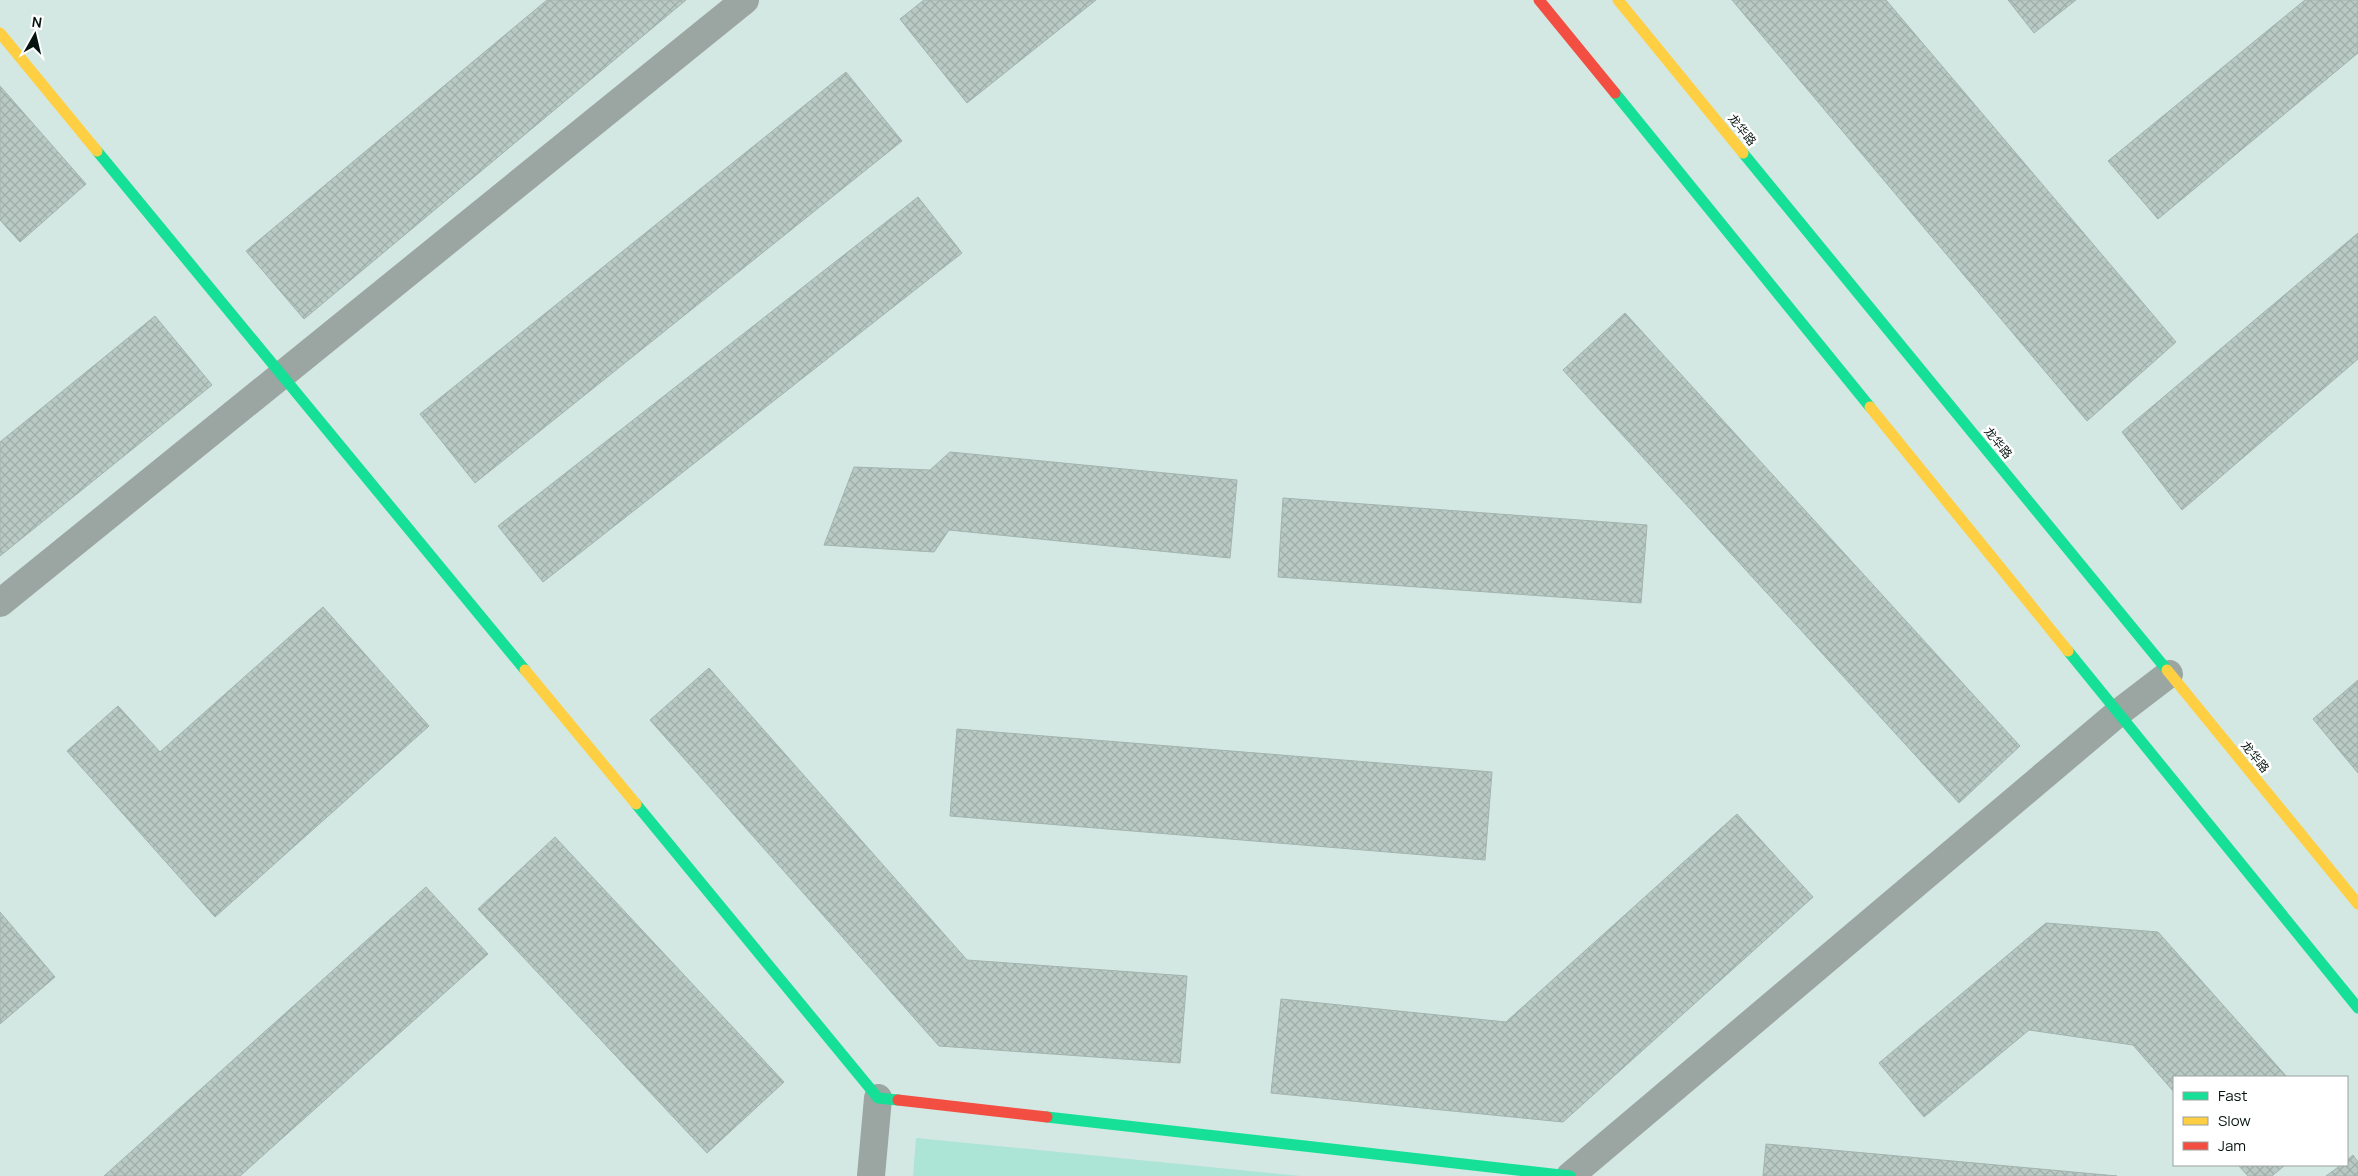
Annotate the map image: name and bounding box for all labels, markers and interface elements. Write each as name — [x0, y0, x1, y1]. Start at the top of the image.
north arrow — [10, 10, 60, 60]
text: N — [31, 12, 43, 32]
street label: 龙华路 — [1724, 110, 1760, 149]
street label: 龙华路 — [1980, 423, 2016, 462]
street label: 龙华路 — [2237, 737, 2273, 776]
legend — [2173, 1076, 2348, 1166]
text: Fast — [2218, 1085, 2247, 1106]
text: Slow — [2218, 1110, 2251, 1131]
text: Jam — [2218, 1135, 2246, 1156]

